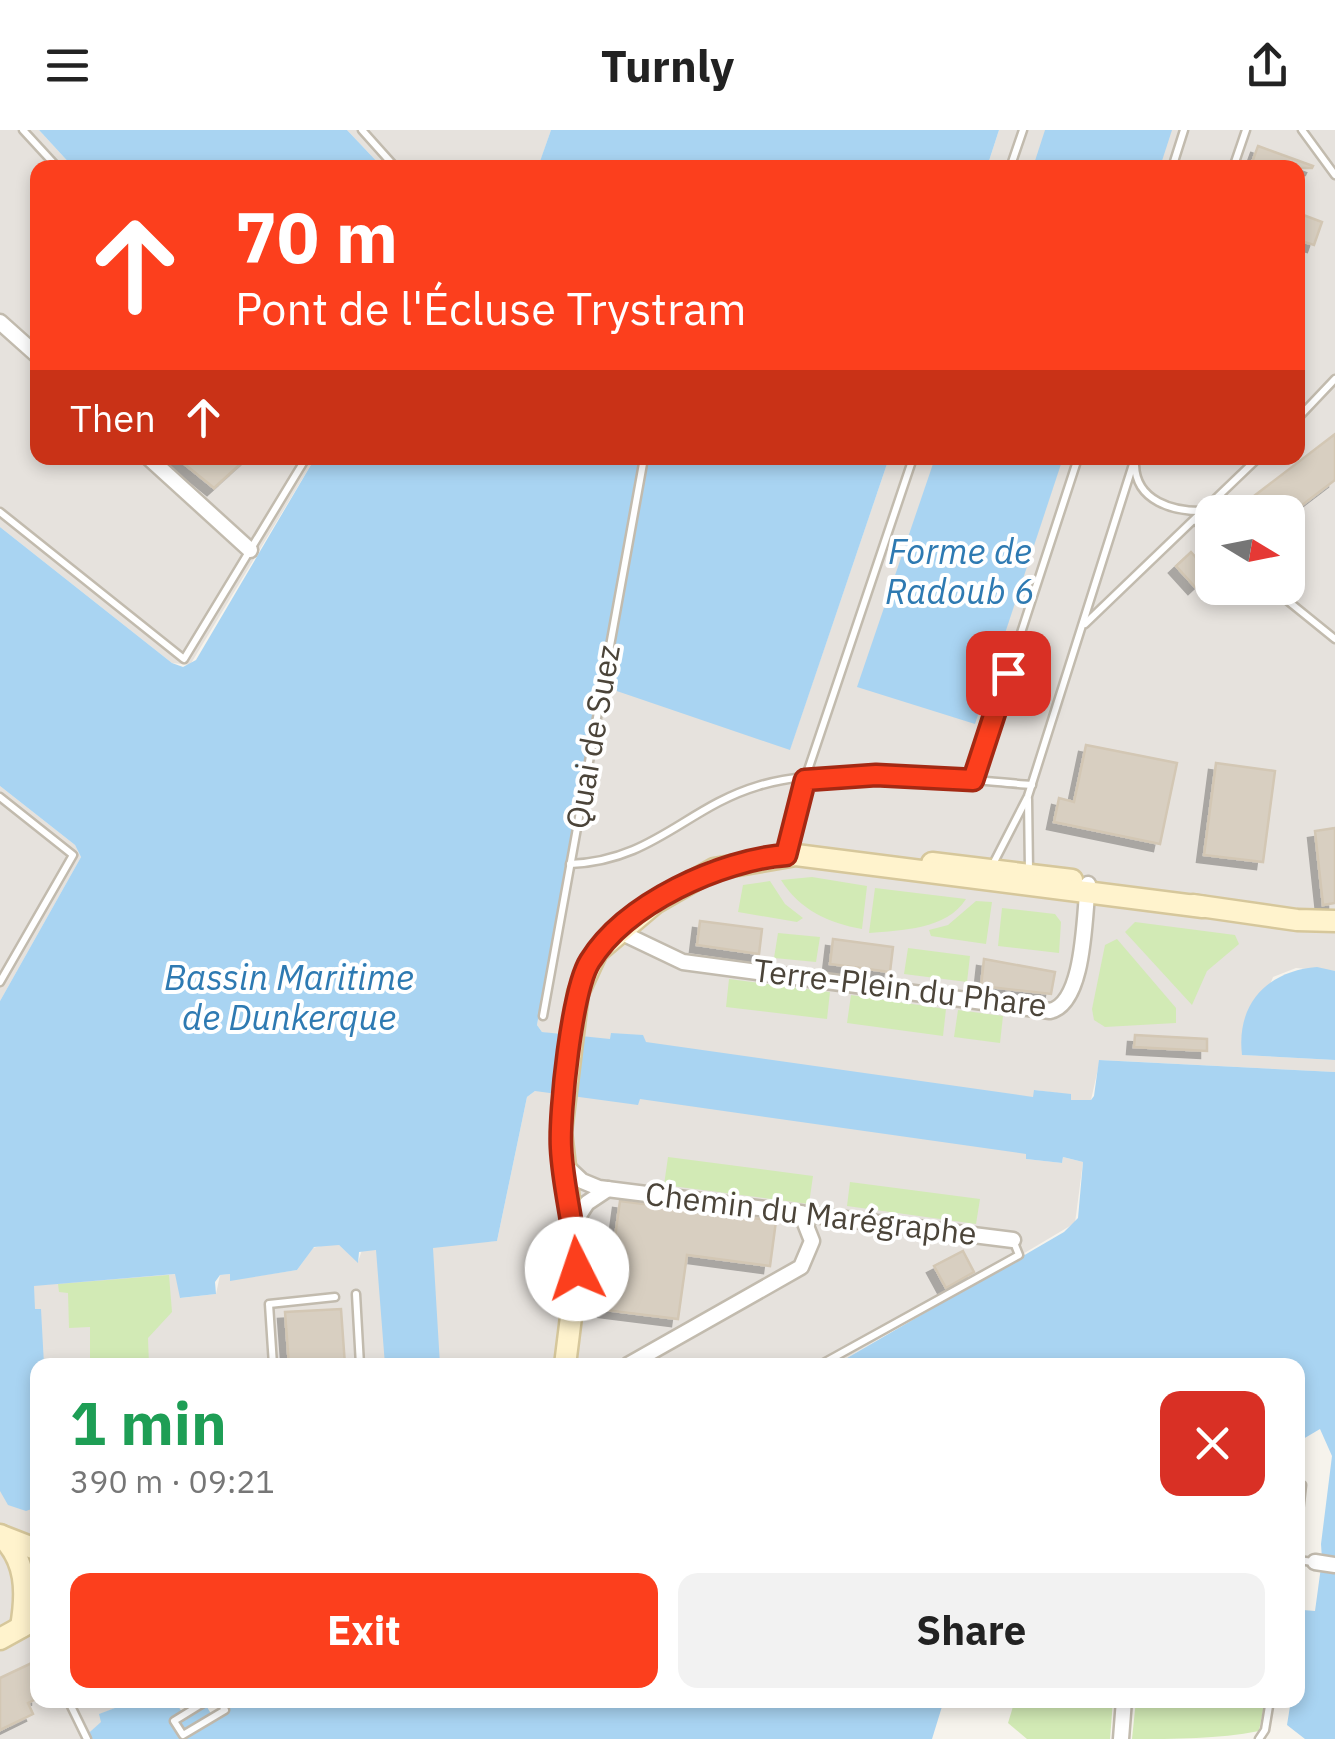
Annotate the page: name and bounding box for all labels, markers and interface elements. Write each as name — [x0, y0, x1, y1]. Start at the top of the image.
text: Turnly — [601, 36, 734, 94]
icon: menu — [40, 38, 95, 93]
icon: share — [1240, 38, 1295, 93]
text: 70 m — [235, 191, 398, 282]
icon: ahead — [70, 200, 200, 330]
text: Pont de l'Écluse Trystram — [235, 279, 747, 337]
icon: ahead — [176, 390, 231, 445]
text: Then — [70, 393, 156, 442]
north arrow — [1195, 495, 1305, 605]
map controls — [1195, 495, 1305, 605]
water label: Forme de Radoub 6 — [885, 528, 1035, 614]
pin — [966, 631, 1051, 716]
street label: Quai de Suez — [555, 642, 629, 832]
icon: arrive — [981, 646, 1036, 701]
street label: Terre-Plein du Phare — [751, 948, 1049, 1026]
water label: Bassin Maritime de Dunkerque — [164, 954, 414, 1040]
street label: Chemin du Marégraphe — [643, 1172, 979, 1254]
position arrow — [525, 1217, 629, 1321]
text: 1 min — [70, 1383, 227, 1462]
button: close — [1160, 1391, 1265, 1496]
text: 390 m · 09:21 — [70, 1460, 275, 1502]
button: Exit — [70, 1573, 658, 1688]
button: Share — [678, 1573, 1265, 1688]

